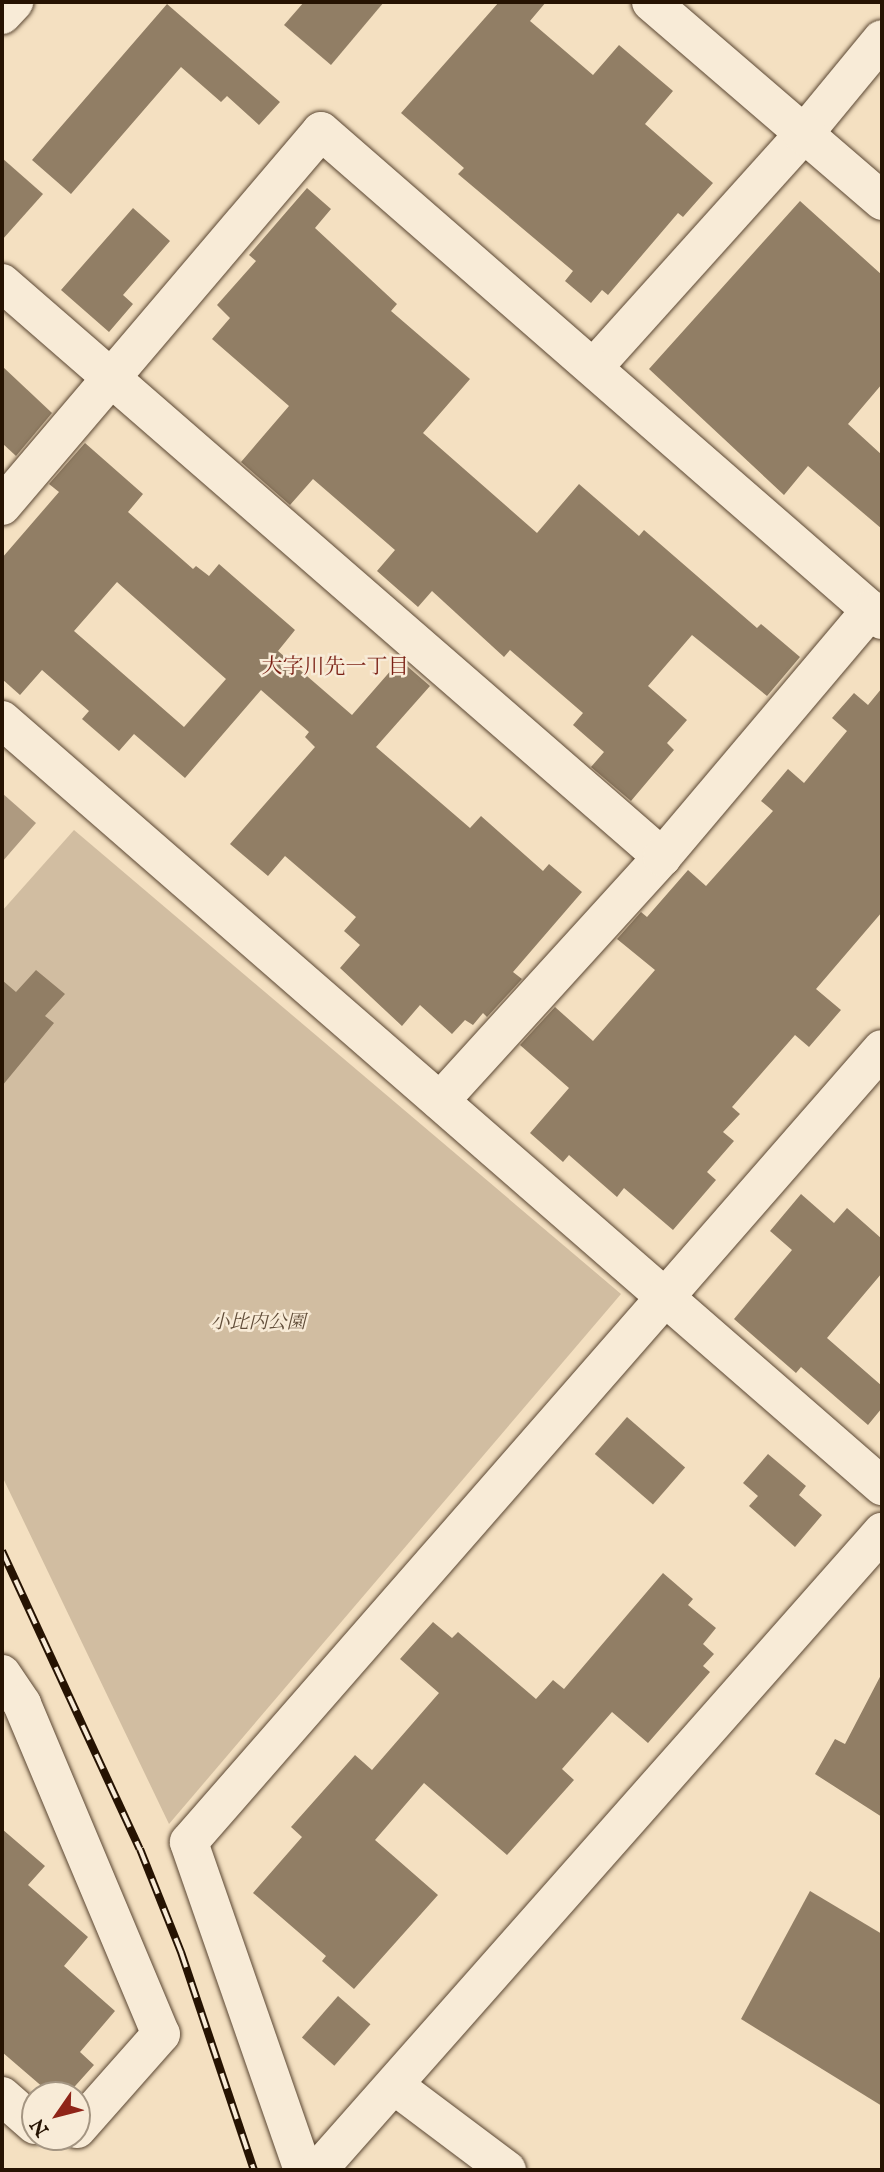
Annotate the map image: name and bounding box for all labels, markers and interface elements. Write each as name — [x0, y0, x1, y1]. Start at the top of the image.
district label: 大字川先一丁目 — [262, 655, 408, 681]
park label: 小比内公園 — [211, 1313, 305, 1335]
north arrow — [21, 2081, 91, 2151]
text: N — [26, 2113, 55, 2141]

